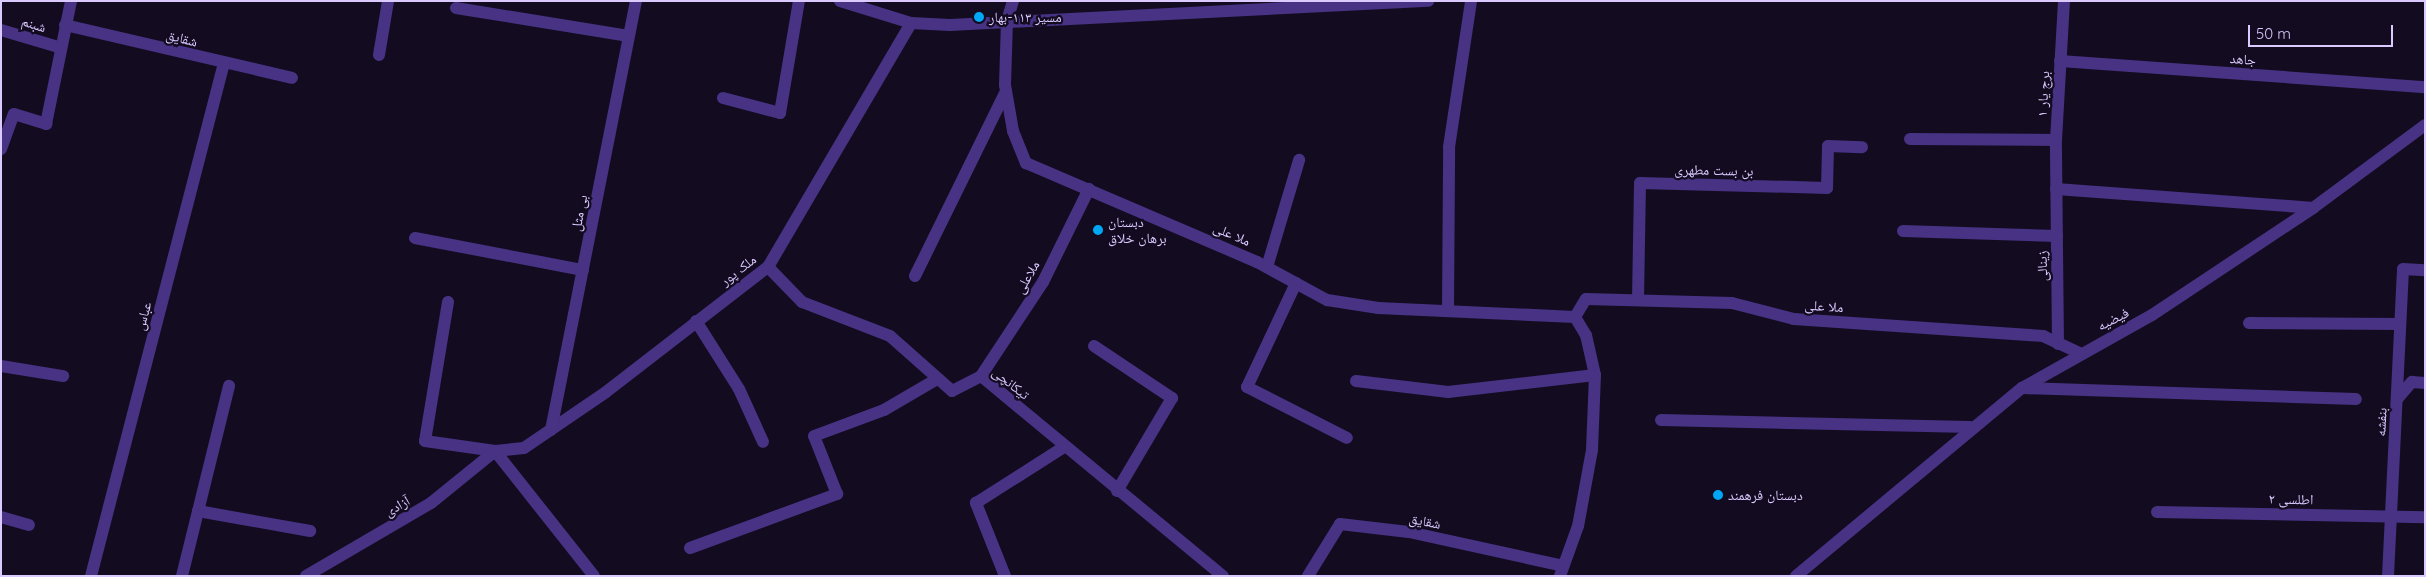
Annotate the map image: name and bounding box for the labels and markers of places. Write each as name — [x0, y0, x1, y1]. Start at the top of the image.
place label: مسیر ۱۱۳-بهار — [989, 9, 1062, 25]
marker: مسیر ۱۱۳-بهار — [973, 11, 985, 23]
place label: دبستان برهان خلاق — [1108, 214, 1167, 246]
marker: دبستان برهان خلاق — [1092, 224, 1104, 236]
place label: دبستان فرهمند — [1728, 487, 1803, 503]
marker: دبستان فرهمند — [1712, 489, 1724, 501]

